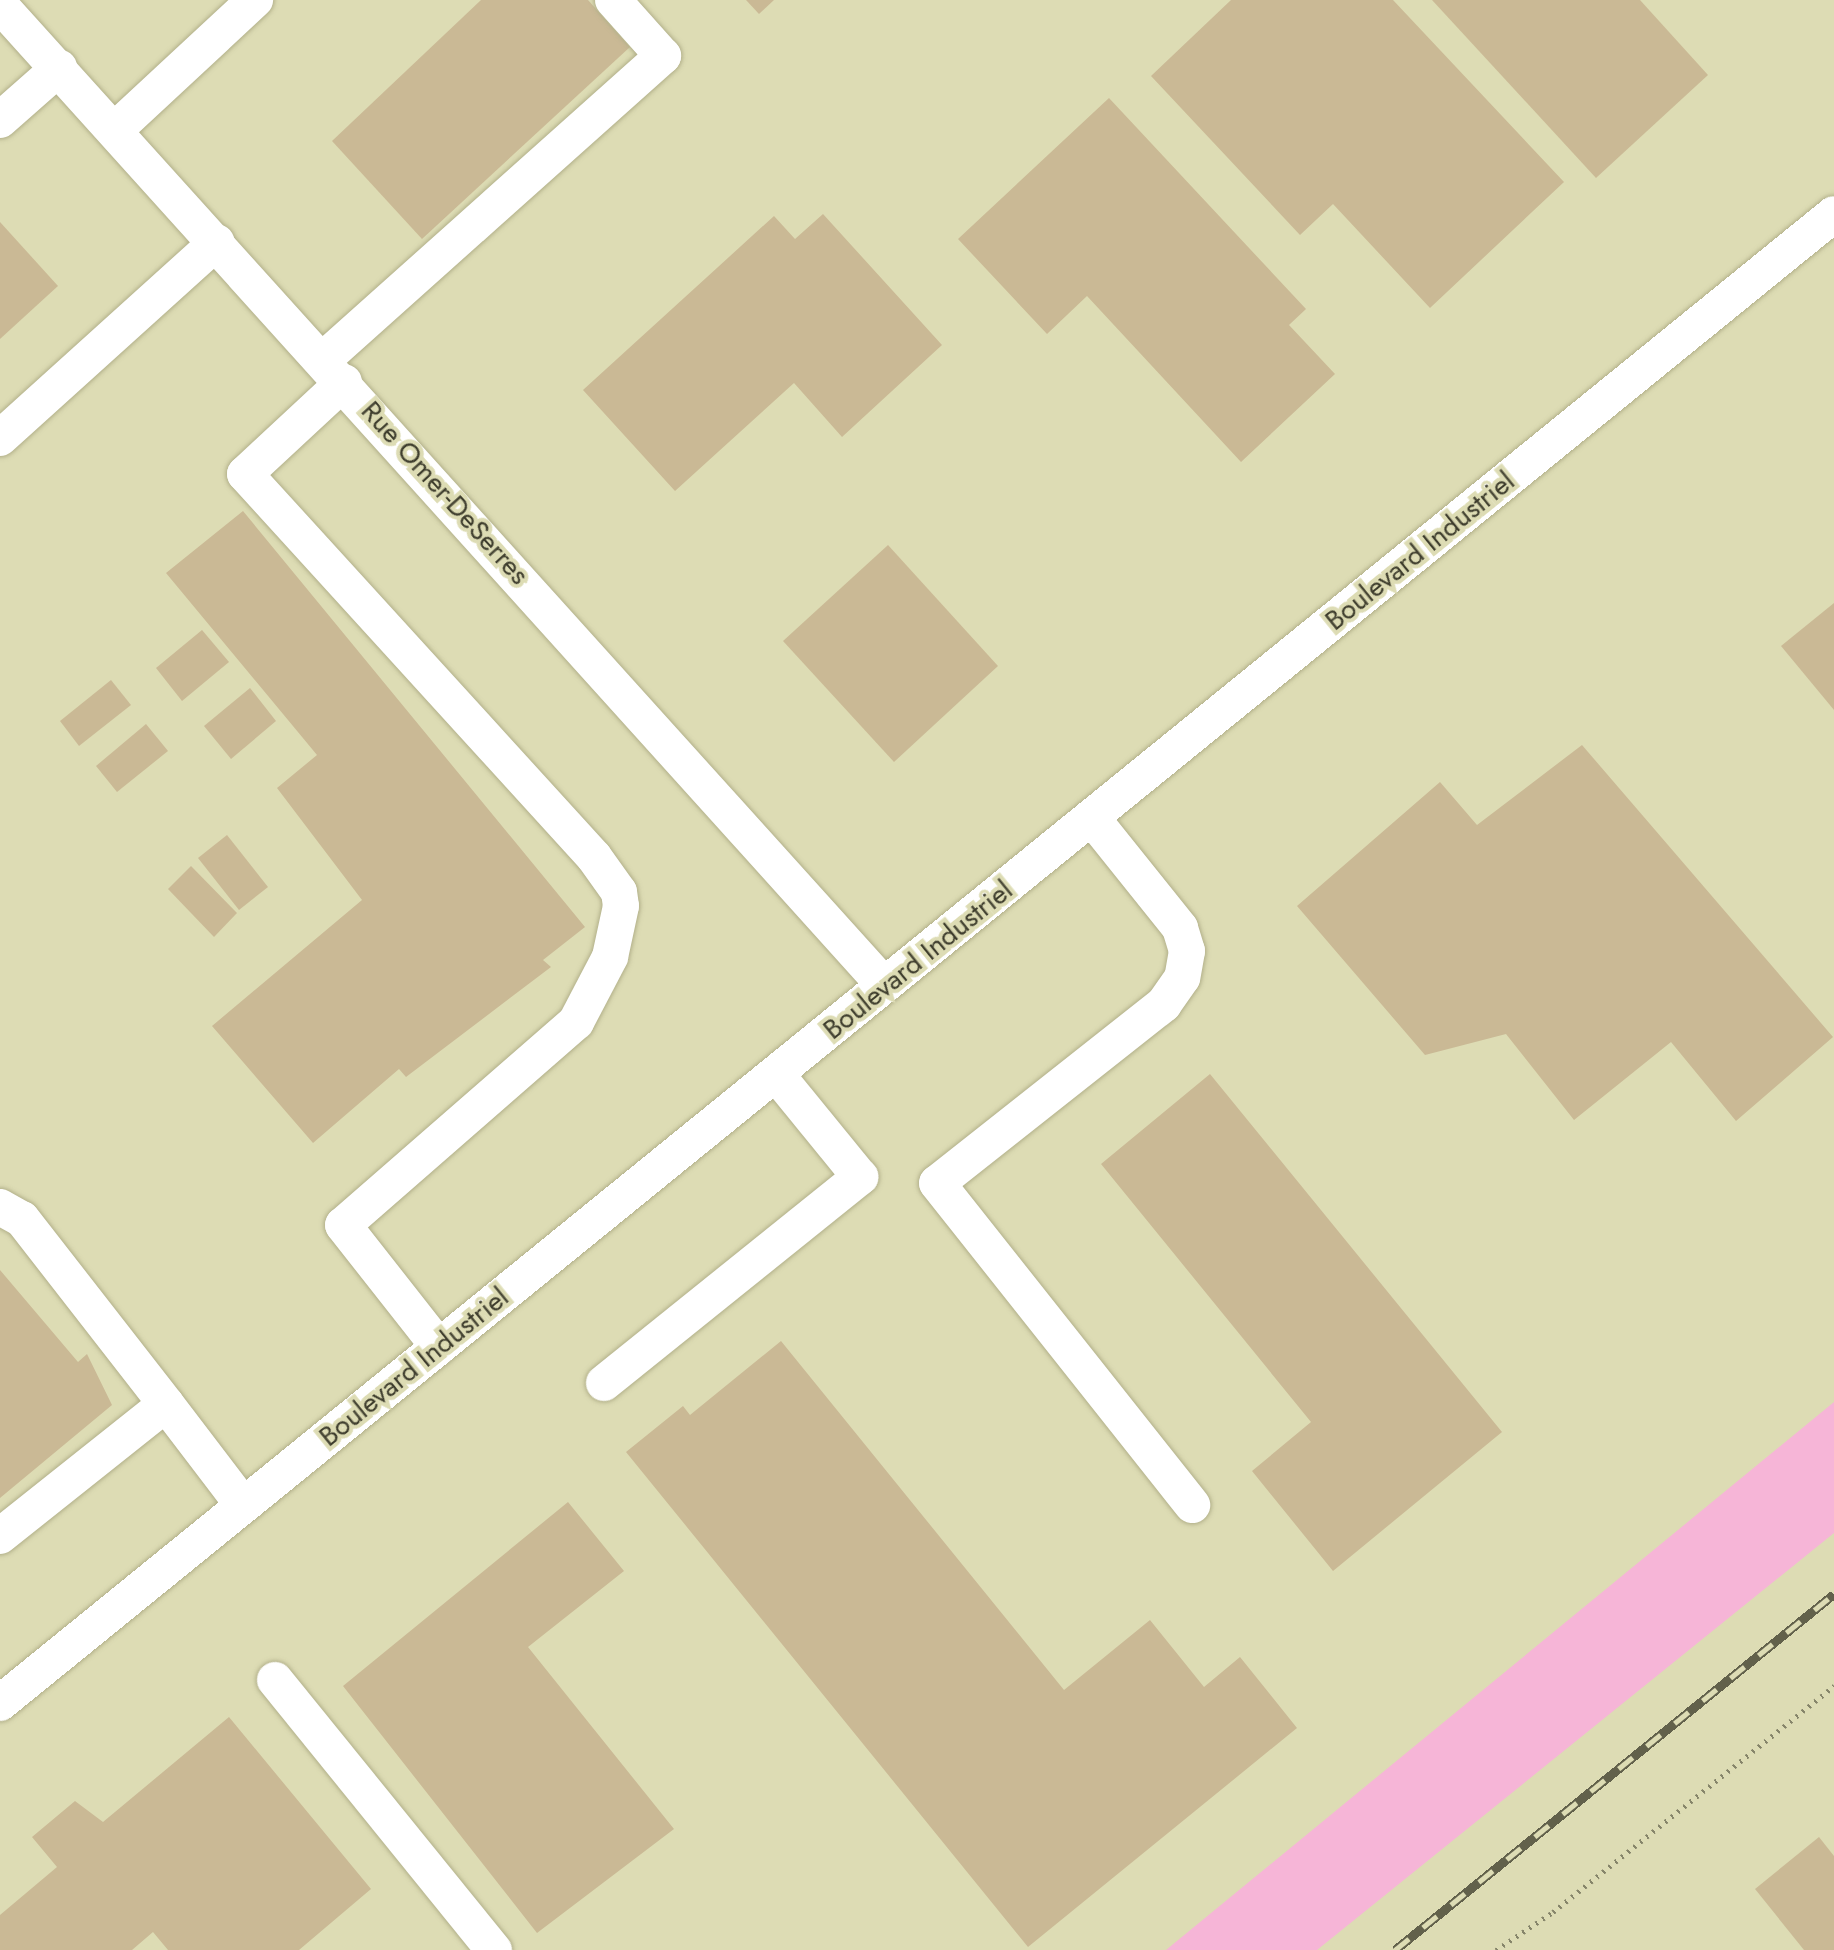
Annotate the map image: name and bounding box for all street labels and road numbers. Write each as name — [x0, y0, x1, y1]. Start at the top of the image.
street label: Rue Omer-DeSerres — [354, 395, 536, 591]
street label: Boulevard Industriel — [1319, 464, 1521, 638]
street label: Boulevard Industriel — [817, 873, 1019, 1047]
street label: Boulevard Industriel — [313, 1280, 515, 1454]

